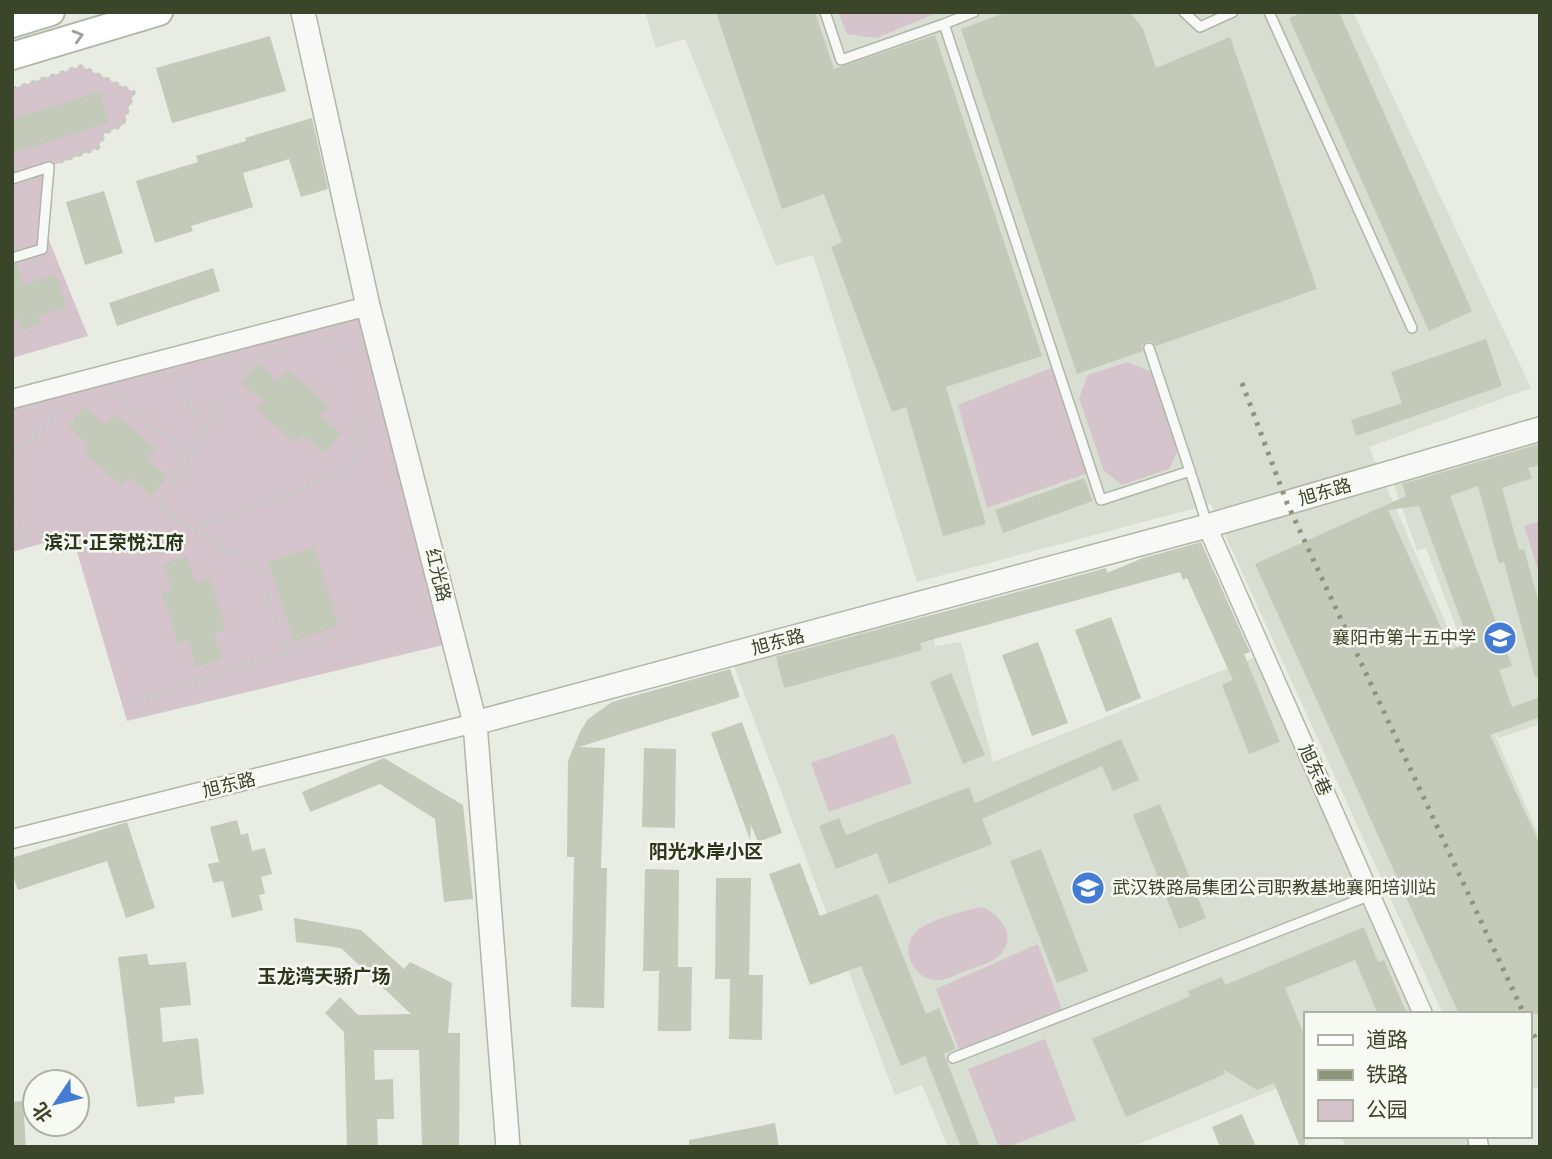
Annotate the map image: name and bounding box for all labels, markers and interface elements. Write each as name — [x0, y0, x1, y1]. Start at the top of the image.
one-way arrow — [71, 30, 83, 45]
street label: 旭东路 — [1296, 474, 1354, 509]
district label: 滨江•正荣悦江府 — [44, 531, 184, 554]
street label: 红光路 — [422, 546, 455, 604]
school or university icon: 襄阳市第十五中学 — [1481, 619, 1519, 657]
street label: 旭东路 — [749, 624, 807, 659]
place label: 襄阳市第十五中学 — [1332, 627, 1476, 648]
street label: 旭东巷 — [1295, 741, 1336, 799]
street label: 旭东路 — [200, 768, 258, 801]
district label: 阳光水岸小区 — [649, 840, 763, 863]
school or university icon: 武汉铁路局集团公司职教基地襄阳培训站 — [1069, 869, 1107, 907]
place label: 武汉铁路局集团公司职教基地襄阳培训站 — [1112, 877, 1436, 898]
district label: 玉龙湾天骄广场 — [257, 965, 391, 988]
legend — [1304, 1012, 1531, 1138]
text: 道路 — [1366, 1028, 1408, 1052]
text: 铁路 — [1366, 1063, 1408, 1087]
north arrow — [21, 1068, 91, 1138]
text: 北 — [28, 1098, 57, 1127]
text: 公园 — [1366, 1098, 1408, 1122]

